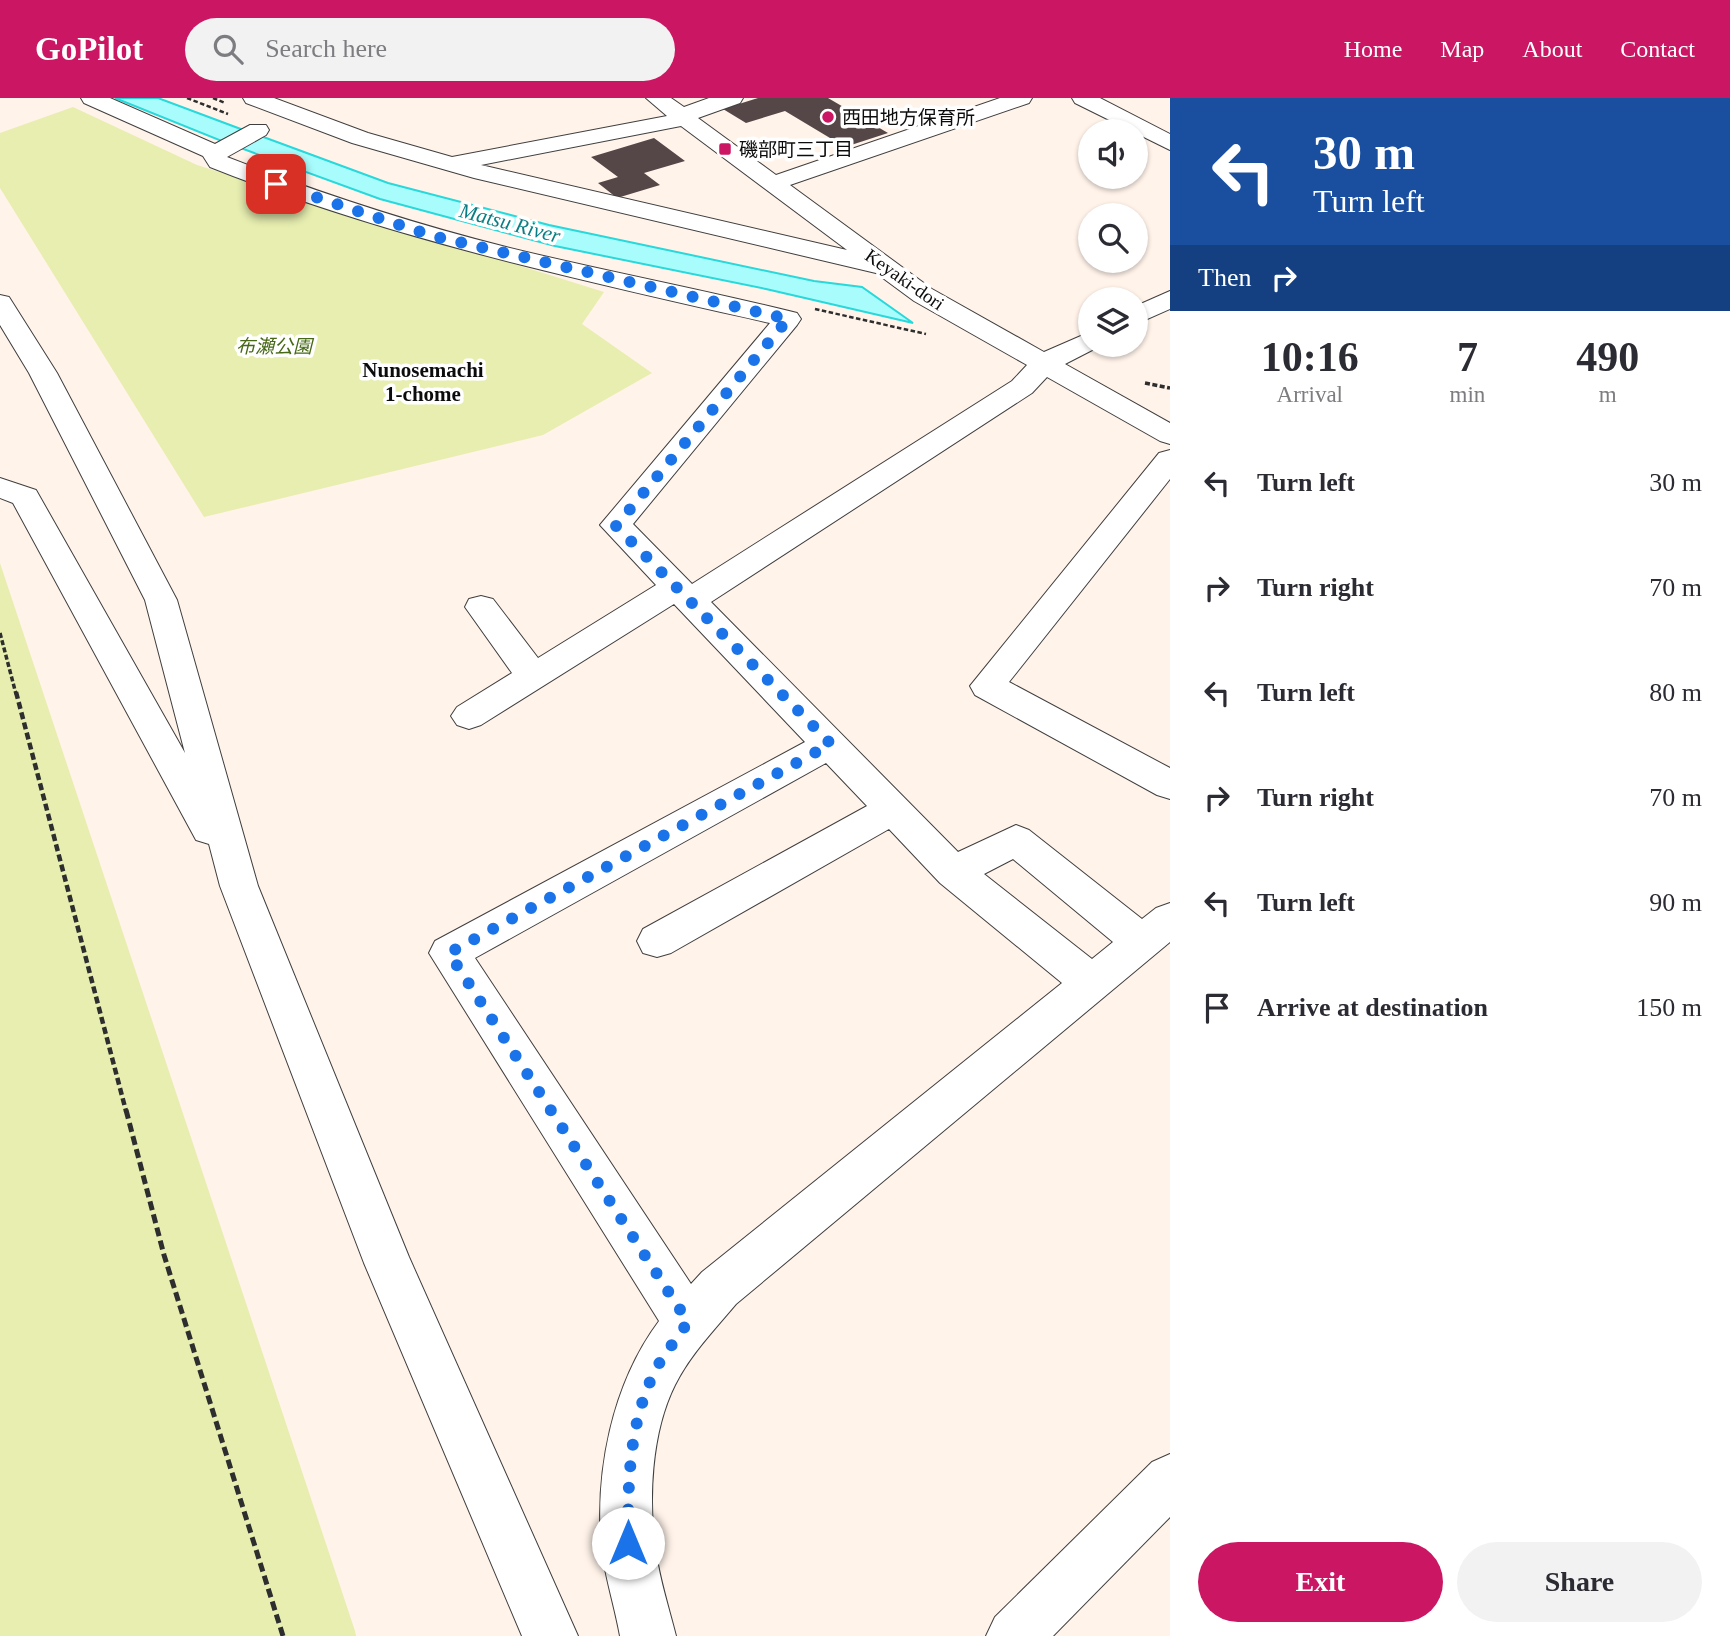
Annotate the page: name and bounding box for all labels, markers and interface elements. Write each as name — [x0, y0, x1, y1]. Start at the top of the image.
search box — [185, 18, 675, 81]
icon: search — [209, 30, 247, 68]
text: GoPilot — [35, 31, 143, 67]
text: Search here — [265, 34, 387, 63]
text: Home — [1344, 36, 1402, 62]
text: Map — [1440, 36, 1484, 62]
text: About — [1522, 36, 1582, 62]
text: Contact — [1620, 36, 1695, 62]
place label: 西田地方保育所 — [842, 107, 975, 128]
marker: 西田地方保育所 — [820, 109, 836, 125]
map controls — [1078, 119, 1148, 357]
button: sound — [1078, 119, 1148, 189]
text: 30 m — [1313, 125, 1415, 180]
icon: left — [1198, 126, 1289, 217]
place label: 磯部町三丁目 — [739, 139, 853, 160]
marker: 磯部町三丁目 — [717, 141, 733, 157]
pin — [246, 154, 306, 214]
icon: arrive — [257, 165, 295, 203]
text: Turn left — [1313, 183, 1425, 219]
water label: Matsu River — [456, 198, 564, 248]
button: search — [1078, 203, 1148, 273]
street label: Keyaki-dori — [861, 244, 948, 314]
icon: right — [1265, 259, 1303, 297]
text: Then — [1198, 263, 1251, 292]
button: layers — [1078, 287, 1148, 357]
text: 10:16 — [1261, 334, 1359, 380]
text: 7 — [1457, 334, 1478, 380]
text: 490 — [1576, 334, 1639, 380]
park label: 布瀬公園 — [236, 336, 315, 357]
district label: Nunosemachi 1-chome — [362, 358, 484, 406]
text: Arrival — [1277, 382, 1343, 407]
text: min — [1450, 382, 1485, 407]
text: m — [1599, 382, 1617, 407]
icon: left — [1198, 464, 1236, 502]
text: Turn left — [1257, 468, 1355, 497]
text: 30 m — [1649, 468, 1702, 497]
icon: right — [1198, 569, 1236, 607]
text: Turn right — [1257, 573, 1374, 602]
text: 70 m — [1649, 573, 1702, 602]
icon: left — [1198, 674, 1236, 712]
text: Turn left — [1257, 678, 1355, 707]
text: 80 m — [1649, 678, 1702, 707]
icon: right — [1198, 779, 1236, 817]
text: Turn right — [1257, 783, 1374, 812]
text: 70 m — [1649, 783, 1702, 812]
icon: left — [1198, 884, 1236, 922]
text: Turn left — [1257, 888, 1355, 917]
text: 90 m — [1649, 888, 1702, 917]
icon: arrive — [1198, 989, 1236, 1027]
text: Arrive at destination — [1257, 993, 1488, 1022]
text: 150 m — [1636, 993, 1702, 1022]
position arrow — [591, 1506, 665, 1580]
button: Exit — [1198, 1542, 1443, 1622]
button: Share — [1457, 1542, 1702, 1622]

